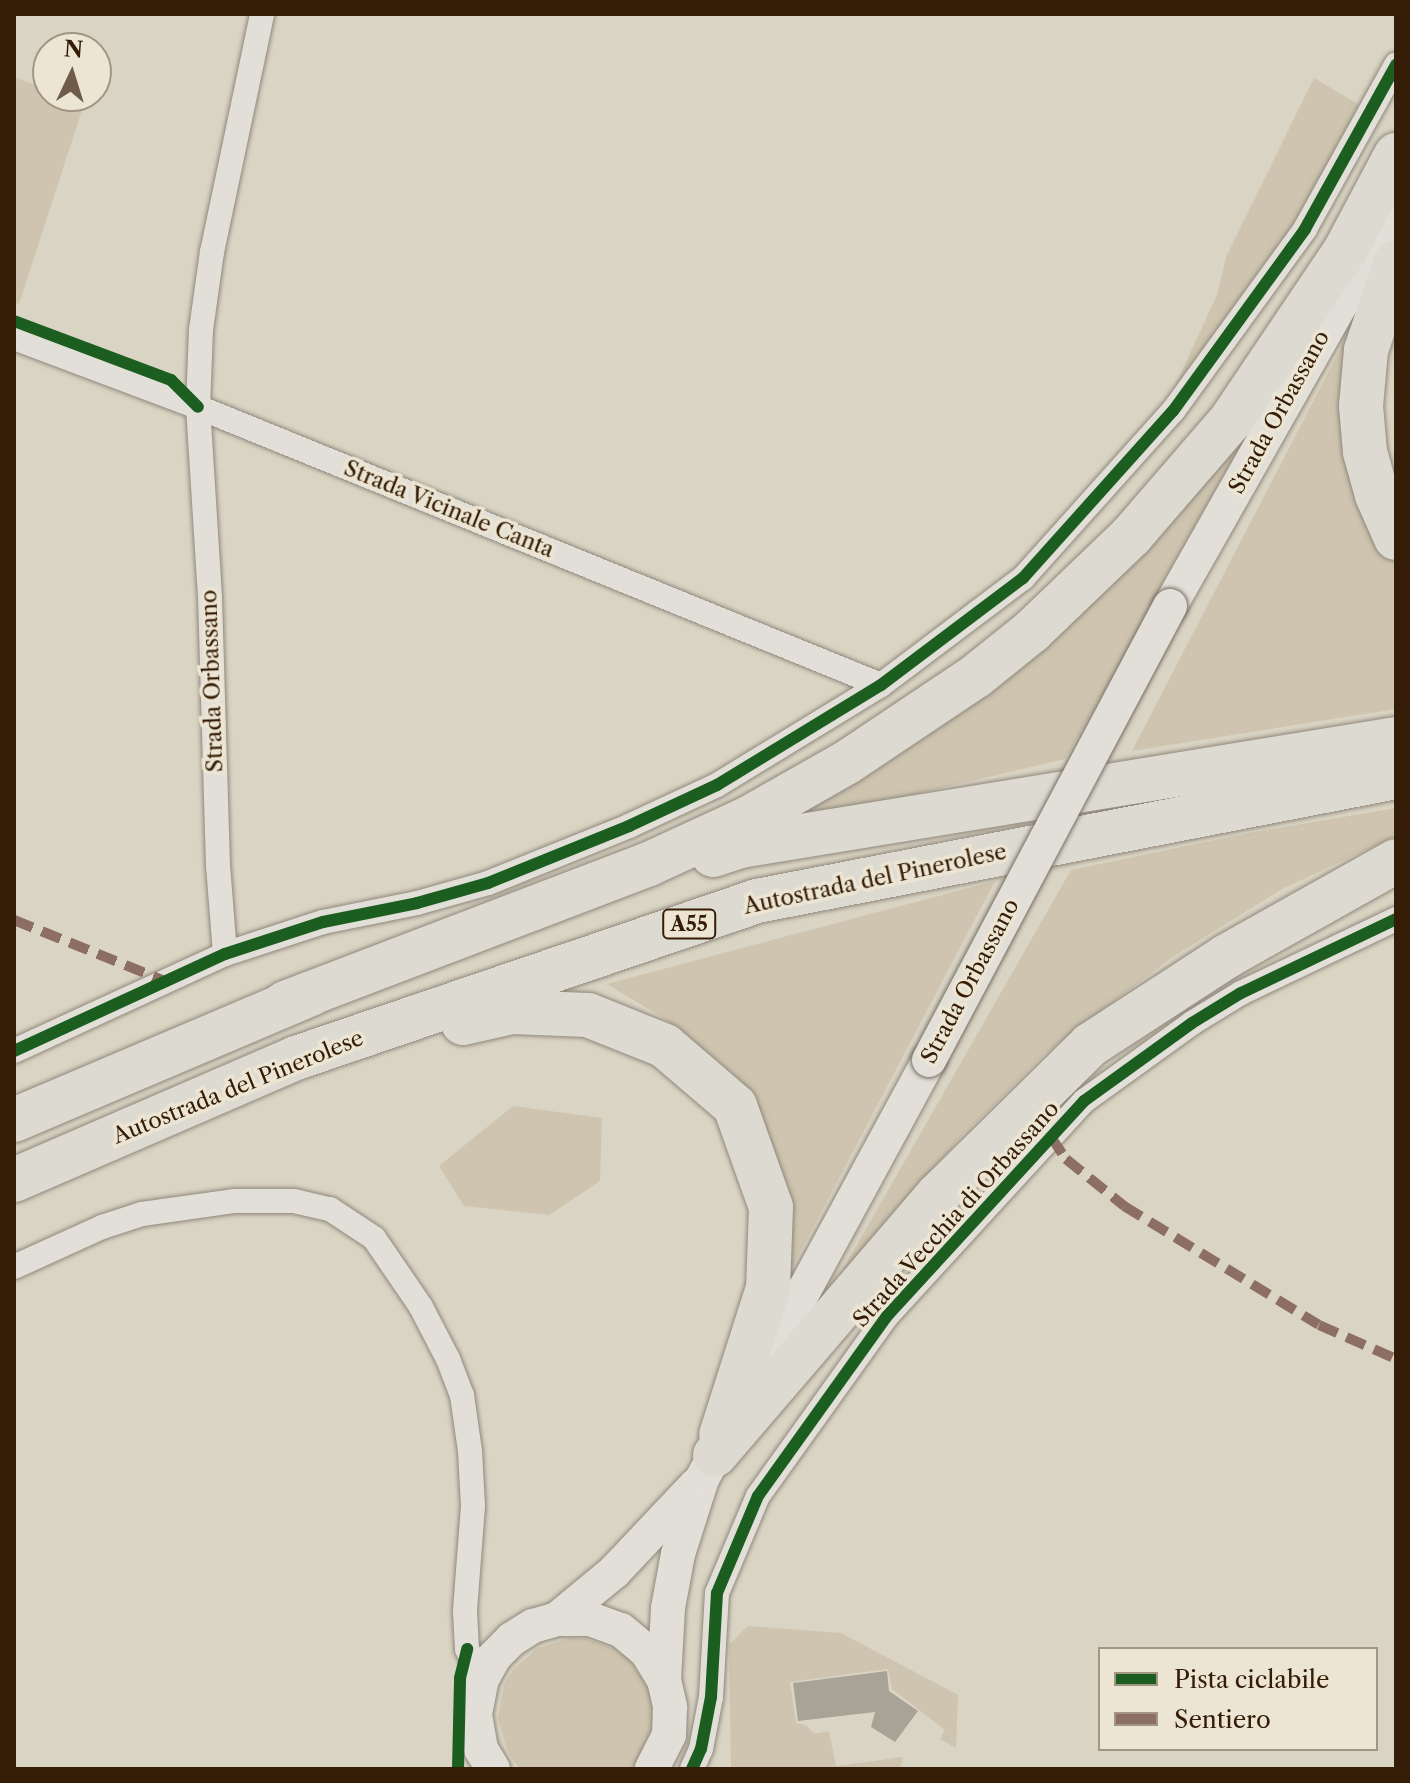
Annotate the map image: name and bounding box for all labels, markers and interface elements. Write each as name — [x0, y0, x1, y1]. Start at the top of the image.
north arrow — [32, 32, 112, 112]
text: N — [63, 35, 84, 64]
street label: Strada Orbassano — [1223, 326, 1335, 498]
street label: Strada Vicinale Canta — [340, 455, 558, 563]
street label: Strada Orbassano — [196, 589, 228, 773]
street label: Autostrada del Pinerolese — [741, 838, 1009, 920]
street label: Strada Orbassano — [915, 894, 1025, 1068]
road number: A55 — [661, 908, 717, 940]
street label: Autostrada del Pinerolese — [109, 1025, 367, 1149]
street label: Strada Vecchia di Orbassano — [847, 1095, 1065, 1333]
legend — [1098, 1647, 1378, 1751]
text: Pista ciclabile — [1174, 1665, 1329, 1694]
text: Sentiero — [1174, 1705, 1271, 1734]

